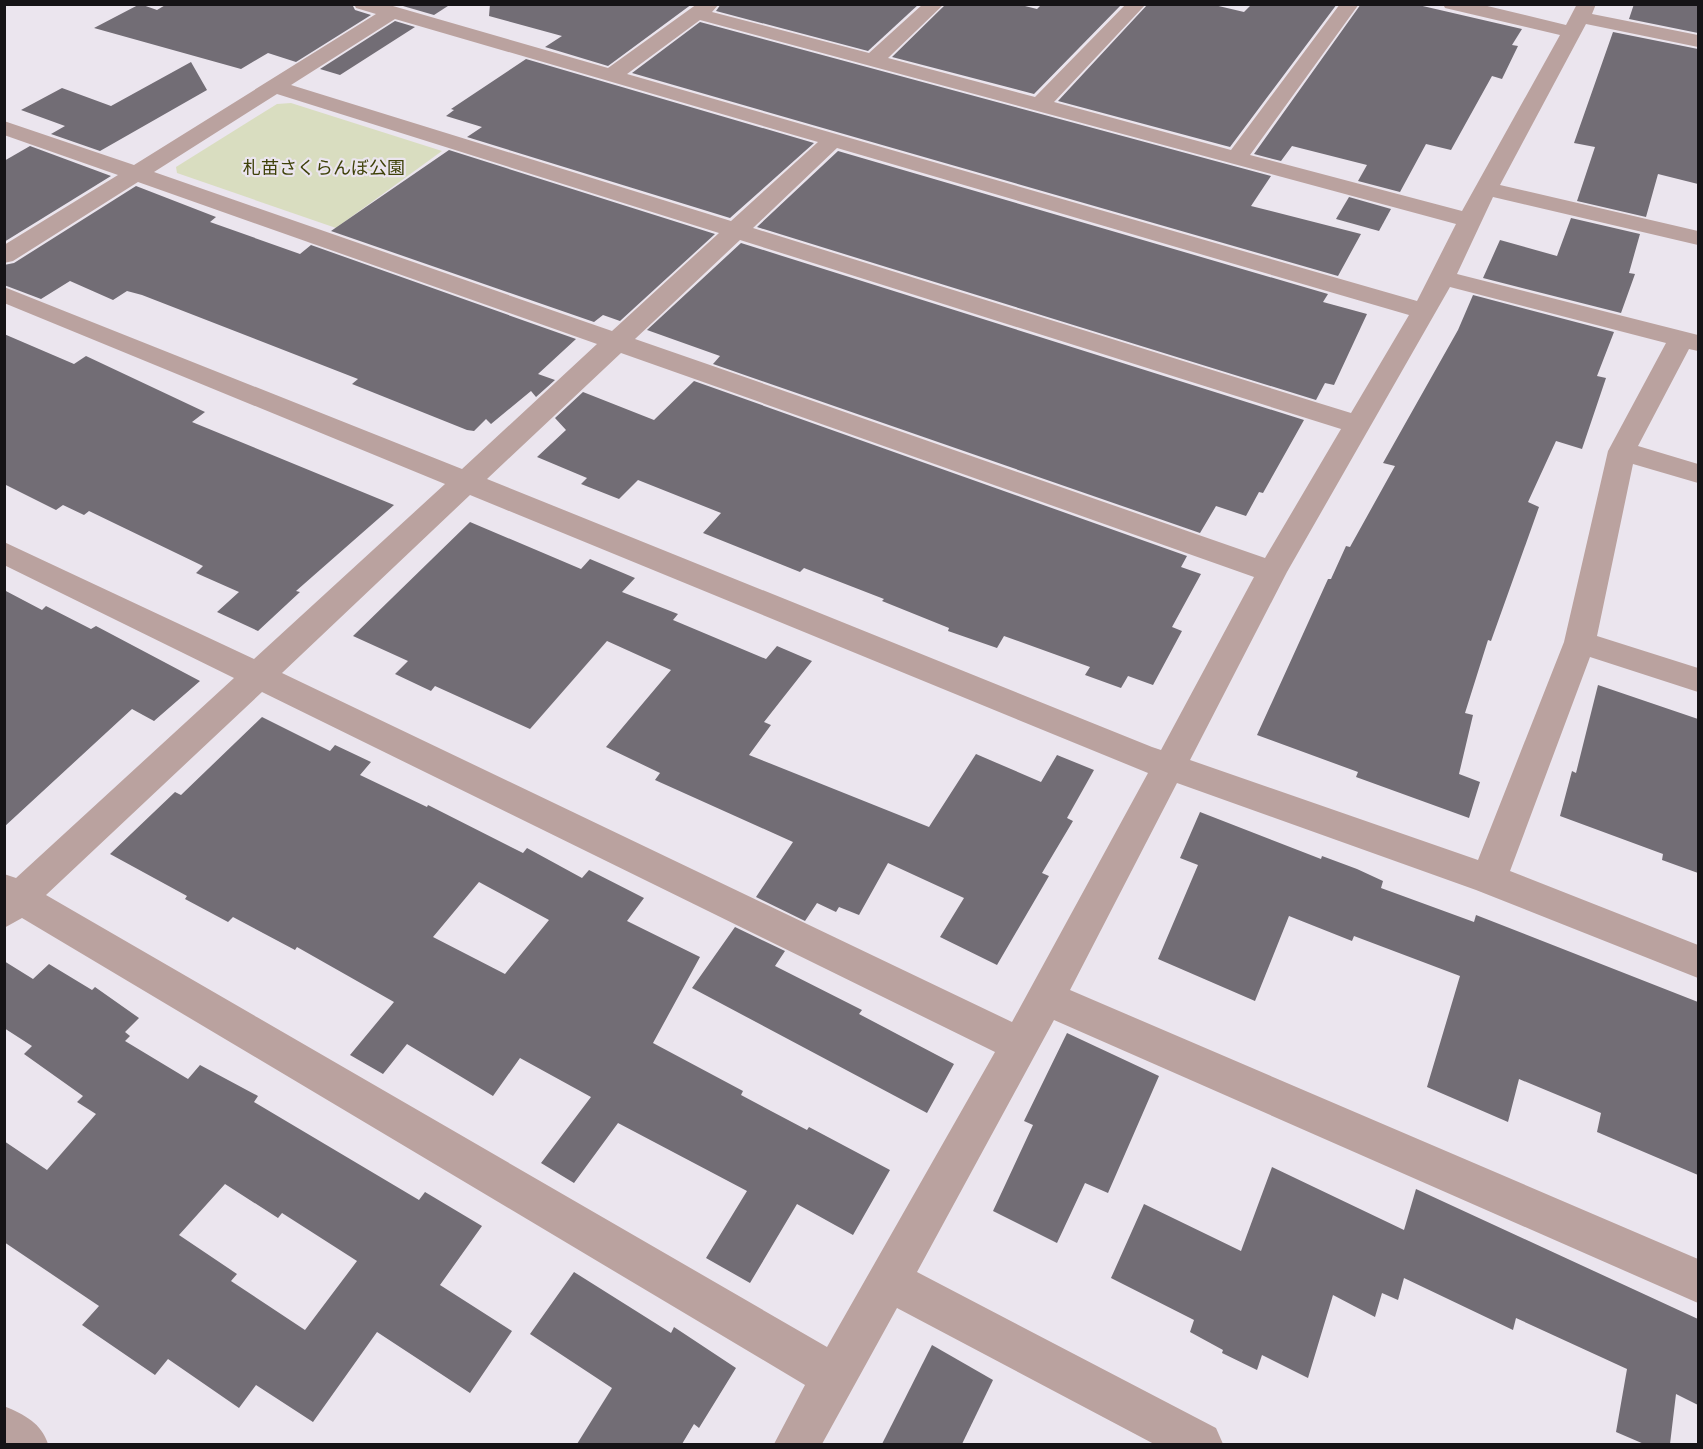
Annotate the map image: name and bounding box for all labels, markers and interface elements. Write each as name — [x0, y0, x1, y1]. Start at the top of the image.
park label: 札苗さくらんぼ公園 — [243, 155, 405, 179]

